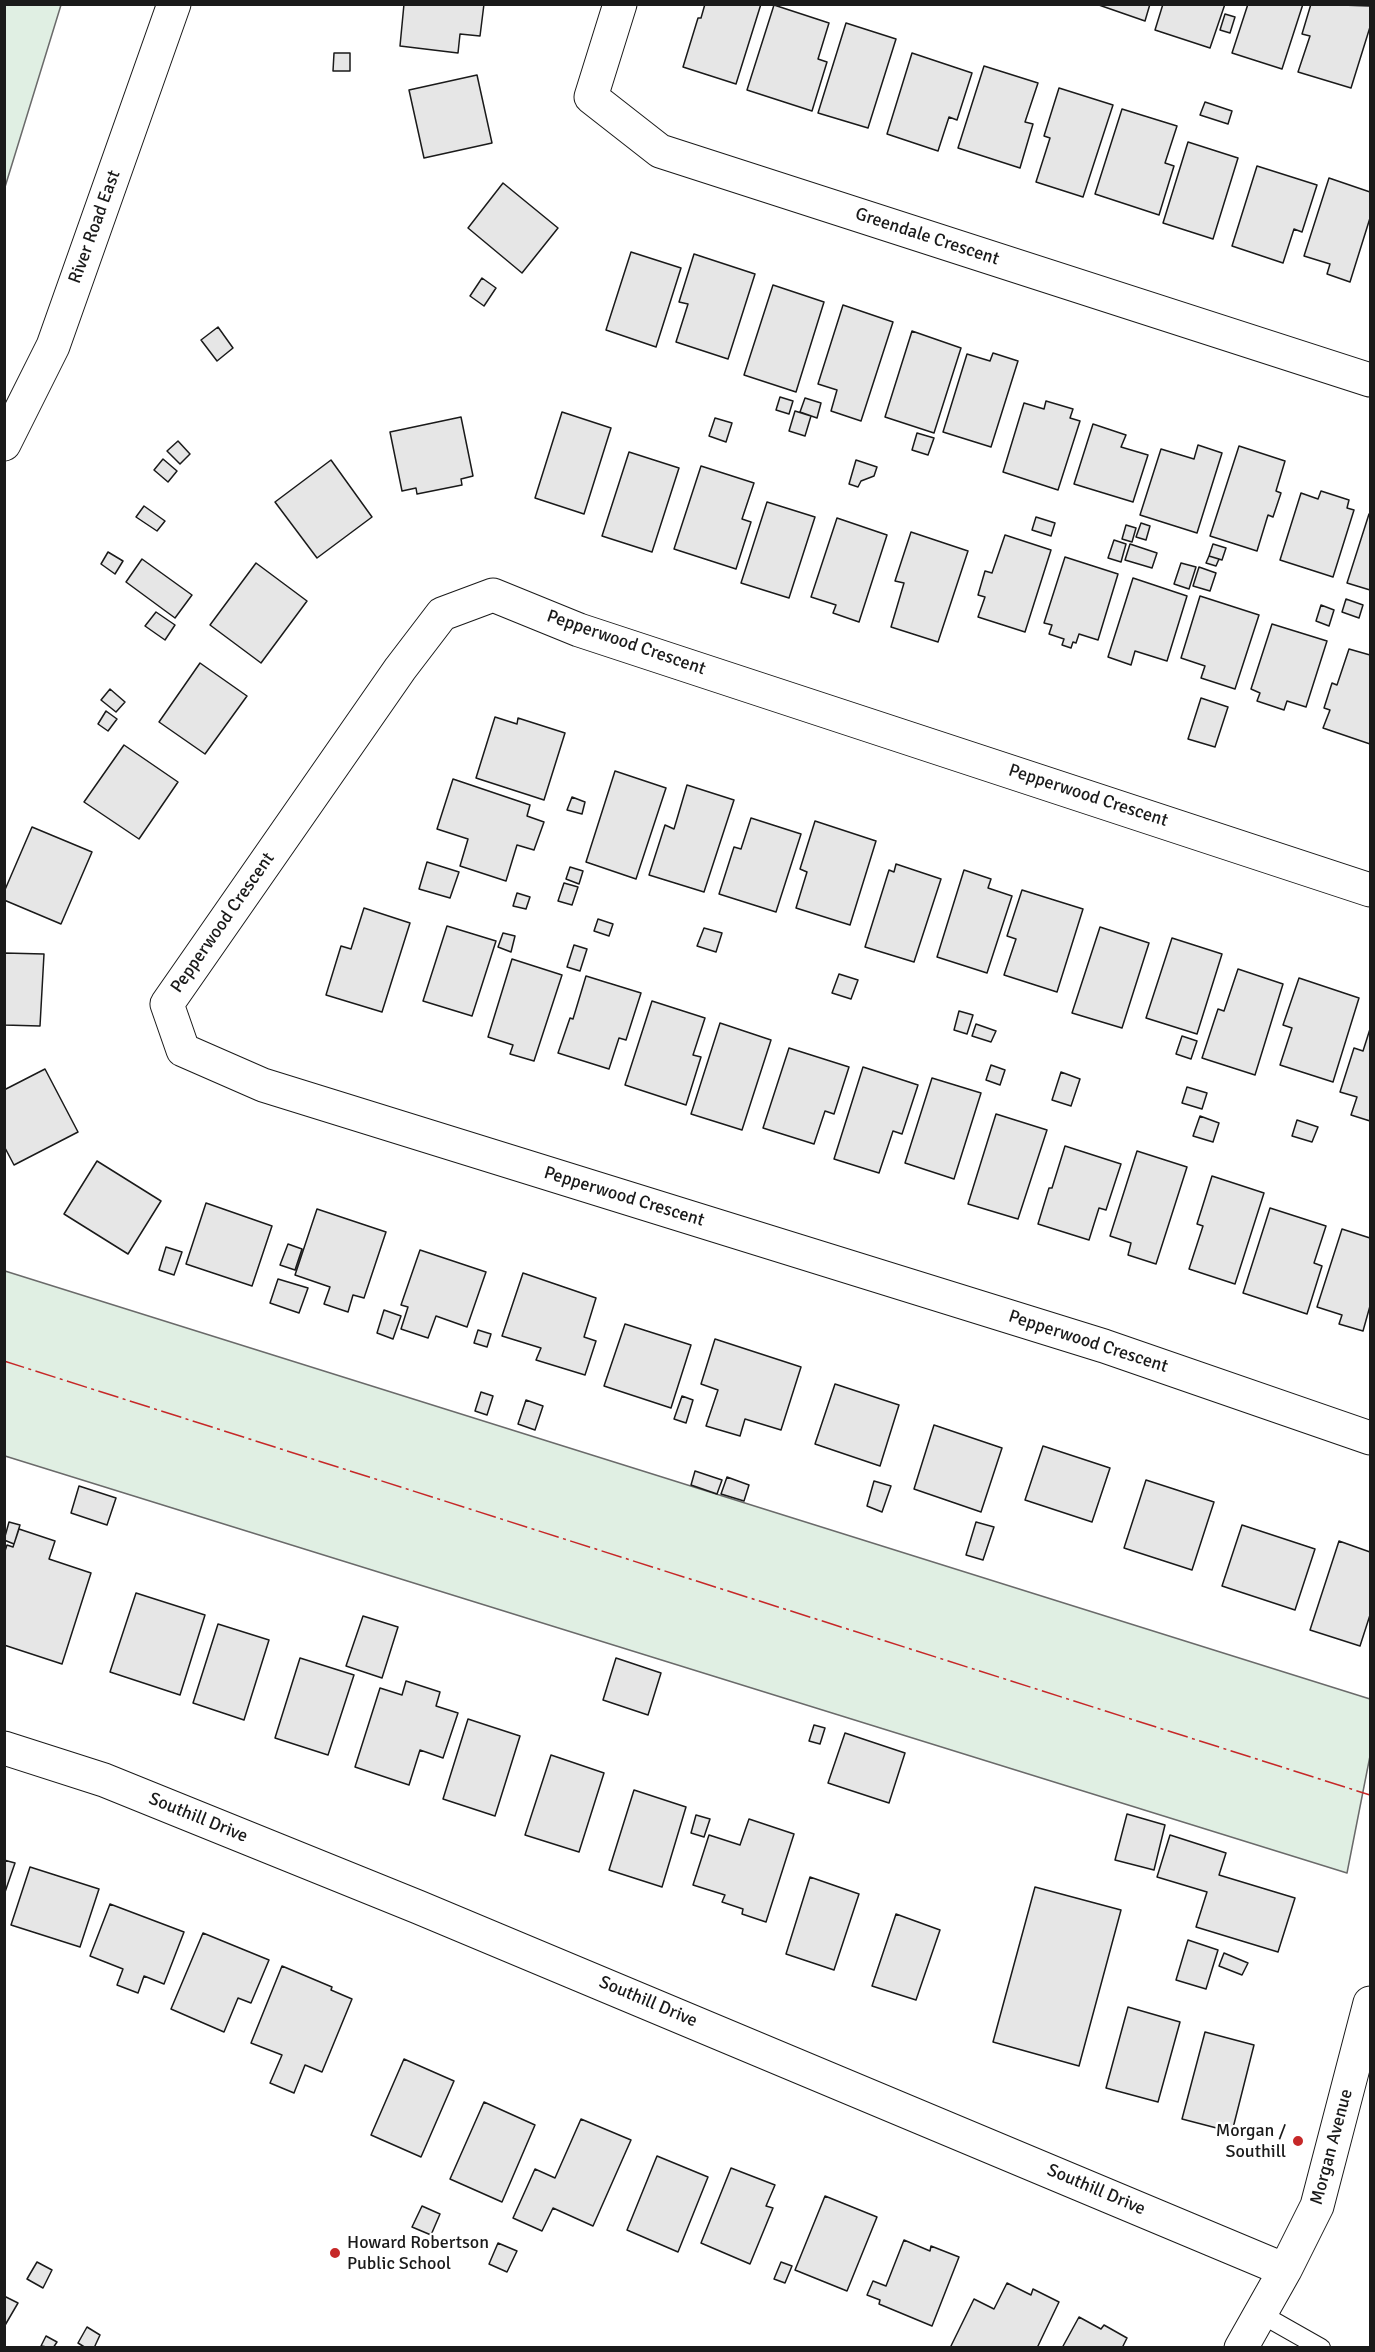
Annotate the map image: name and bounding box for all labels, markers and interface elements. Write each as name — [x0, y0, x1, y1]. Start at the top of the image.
street label: River Road East — [65, 167, 125, 287]
street label: Greendale Crescent — [852, 204, 1002, 270]
street label: Pepperwood Crescent — [544, 606, 708, 680]
street label: Pepperwood Crescent — [1006, 760, 1170, 832]
street label: Pepperwood Crescent — [166, 849, 280, 997]
street label: Pepperwood Crescent — [541, 1162, 707, 1232]
street label: Pepperwood Crescent — [1006, 1306, 1170, 1378]
street label: Southill Drive — [145, 1788, 251, 1848]
street label: Southill Drive — [596, 1972, 700, 2032]
street label: Morgan Avenue — [1306, 2087, 1358, 2207]
place label: Morgan / Southill — [1216, 2120, 1286, 2162]
marker: Morgan / Southill — [1291, 2134, 1305, 2148]
street label: Southill Drive — [1044, 2160, 1148, 2220]
place label: Howard Robertson Public School — [347, 2232, 489, 2274]
marker: Howard Robertson Public School — [328, 2246, 342, 2260]

